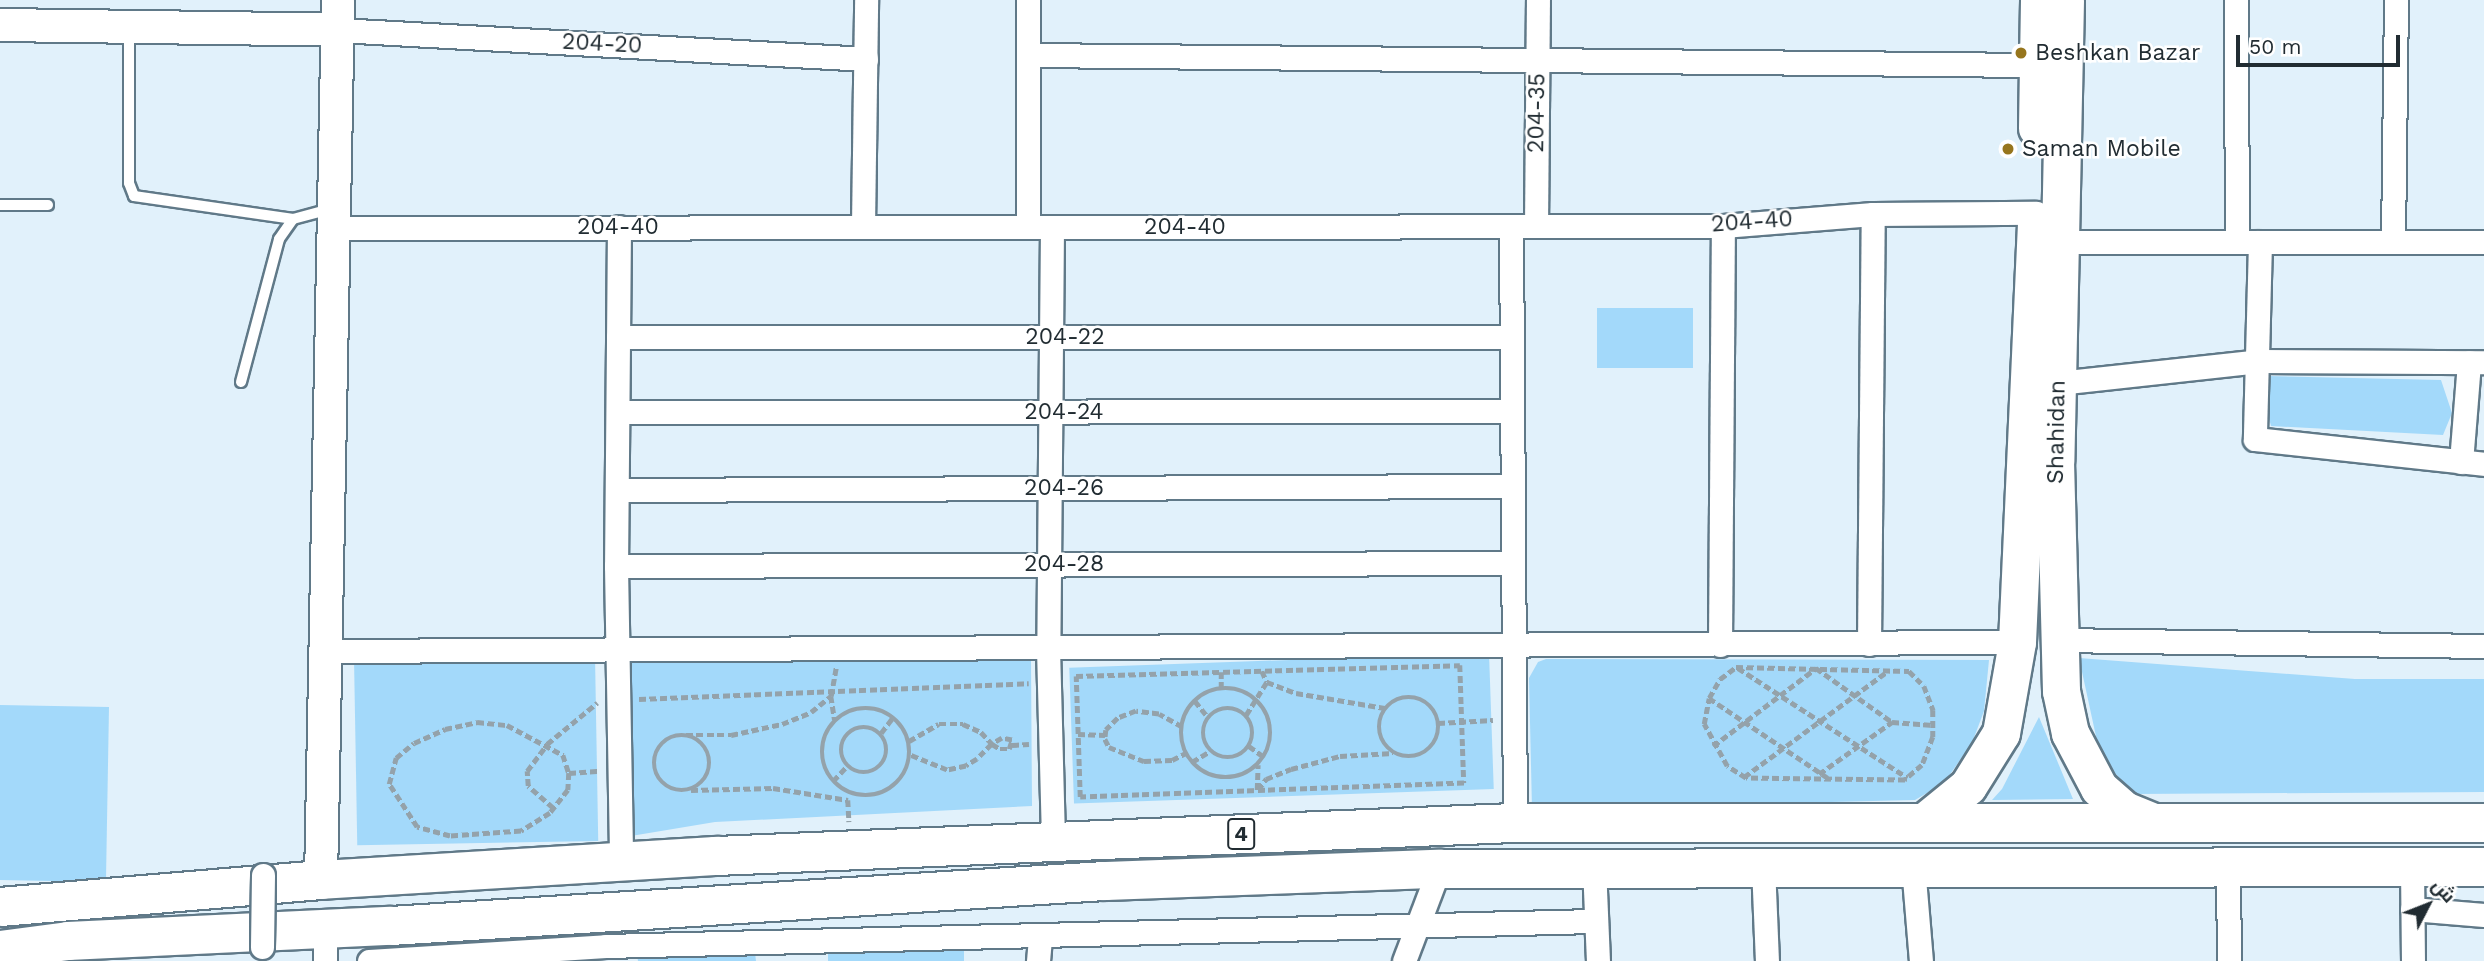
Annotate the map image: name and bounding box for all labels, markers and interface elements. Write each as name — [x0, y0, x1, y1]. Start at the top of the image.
scale bar — [2239, 21, 2404, 65]
street label: 204-20 — [561, 28, 643, 60]
text: 50 m — [2249, 34, 2301, 59]
place label: Beshkan Bazar — [2035, 39, 2200, 67]
marker: Beshkan Bazar — [2013, 45, 2029, 61]
street label: 204-35 — [1523, 73, 1551, 153]
place label: Saman Mobile — [2022, 135, 2181, 163]
marker: Saman Mobile — [2000, 141, 2016, 157]
street label: 204-40 — [1710, 205, 1794, 239]
street label: 204-40 — [577, 213, 659, 241]
street label: 204-40 — [1144, 213, 1226, 241]
street label: 204-22 — [1025, 323, 1105, 351]
street label: Shahidan — [2042, 380, 2072, 484]
street label: 204-24 — [1024, 398, 1104, 426]
street label: 204-26 — [1024, 474, 1104, 502]
street label: 204-28 — [1024, 550, 1104, 578]
road number: 4 — [1227, 816, 1255, 852]
north arrow — [2393, 870, 2463, 940]
text: ش — [2427, 874, 2461, 907]

